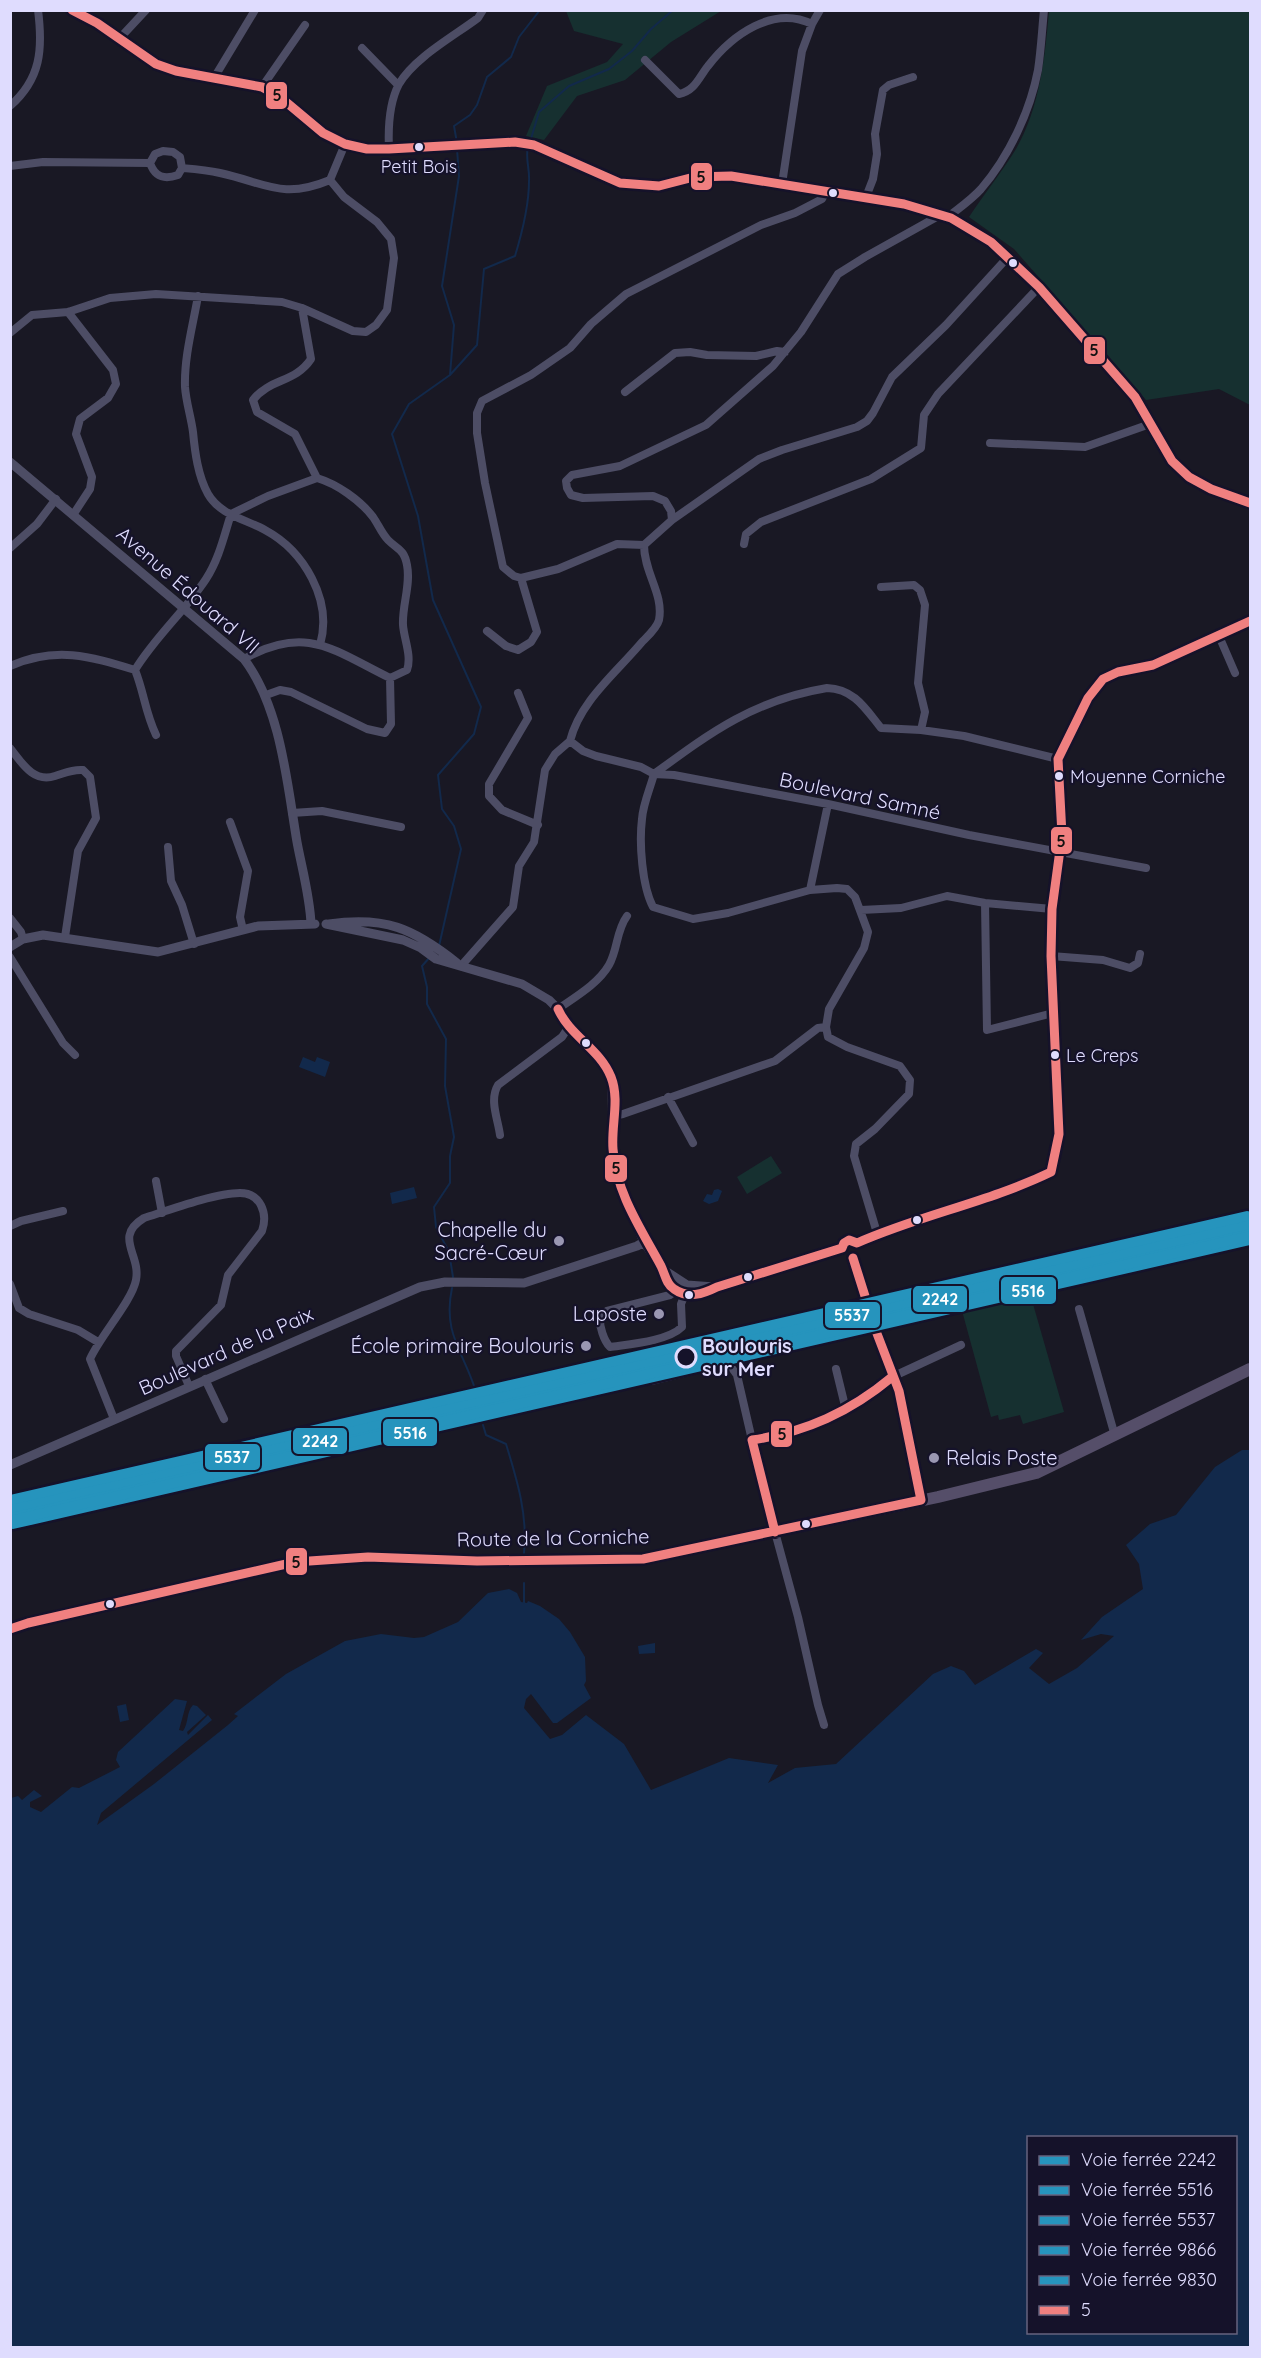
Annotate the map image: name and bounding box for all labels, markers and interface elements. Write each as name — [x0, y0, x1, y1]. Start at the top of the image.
line badge: 5 — [265, 81, 288, 110]
text: 5 — [272, 85, 282, 105]
marker: Petit Bois — [413, 141, 425, 153]
place label: Petit Bois — [381, 155, 457, 178]
line badge: 5 — [690, 162, 713, 191]
text: 5 — [696, 167, 706, 187]
unlabelled marker — [827, 187, 839, 199]
unlabelled marker — [1007, 257, 1019, 269]
line badge: 5 — [1083, 336, 1106, 365]
text: 5 — [1089, 340, 1099, 360]
street label: Avenue Édouard VII — [112, 521, 265, 658]
place label: Moyenne Corniche — [1070, 765, 1225, 788]
street label: Boulevard Samné — [777, 766, 943, 825]
marker: Moyenne Corniche — [1053, 770, 1065, 782]
line badge: 5 — [1050, 826, 1073, 855]
text: 5 — [1056, 831, 1066, 851]
unlabelled marker — [580, 1037, 592, 1049]
place label: Le Creps — [1066, 1044, 1138, 1067]
marker: Le Creps — [1049, 1049, 1061, 1061]
line badge: 5 — [604, 1154, 628, 1183]
text: 5 — [611, 1158, 621, 1178]
unlabelled marker — [911, 1214, 923, 1226]
place label: Chapelle du Sacré-Cœur — [435, 1217, 547, 1265]
marker: Chapelle du Sacré-Cœur — [552, 1234, 566, 1248]
unlabelled marker — [742, 1271, 754, 1283]
line badge: 5516 — [1000, 1276, 1057, 1305]
text: 5516 — [1011, 1281, 1045, 1301]
line badge: 2242 — [912, 1285, 968, 1313]
unlabelled marker — [683, 1289, 695, 1301]
text: 2242 — [922, 1289, 958, 1309]
street label: Boulevard de la Paix — [135, 1301, 317, 1400]
place label: Laposte — [573, 1301, 647, 1326]
line badge: 5537 — [824, 1301, 881, 1329]
text: 5537 — [834, 1305, 870, 1325]
marker: Laposte — [652, 1307, 666, 1321]
place label: École primaire Boulouris — [351, 1333, 574, 1358]
place label: Boulouris sur Mer — [702, 1333, 792, 1381]
marker: École primaire Boulouris — [579, 1339, 593, 1353]
marker: Boulouris sur Mer — [675, 1346, 697, 1368]
line badge: 5516 — [382, 1418, 438, 1447]
line badge: 5 — [770, 1420, 793, 1448]
text: 5516 — [393, 1423, 427, 1443]
text: 5 — [777, 1424, 787, 1444]
line badge: 2242 — [292, 1427, 348, 1455]
text: 2242 — [302, 1431, 338, 1451]
line badge: 5537 — [204, 1443, 261, 1471]
place label: Relais Poste — [946, 1445, 1058, 1470]
text: 5537 — [214, 1447, 250, 1467]
marker: Relais Poste — [927, 1451, 941, 1465]
unlabelled marker — [800, 1518, 812, 1530]
street label: Route de la Corniche — [456, 1523, 650, 1552]
line badge: 5 — [285, 1547, 308, 1576]
text: 5 — [291, 1552, 301, 1572]
unlabelled marker — [104, 1598, 116, 1610]
legend — [1027, 2136, 1237, 2334]
text: Voie ferrée 2242 — [1081, 2148, 1216, 2171]
text: Voie ferrée 5516 — [1081, 2178, 1213, 2201]
text: Voie ferrée 5537 — [1081, 2208, 1215, 2231]
text: Voie ferrée 9866 — [1081, 2238, 1217, 2261]
text: Voie ferrée 9830 — [1081, 2268, 1217, 2291]
text: 5 — [1081, 2298, 1091, 2321]

